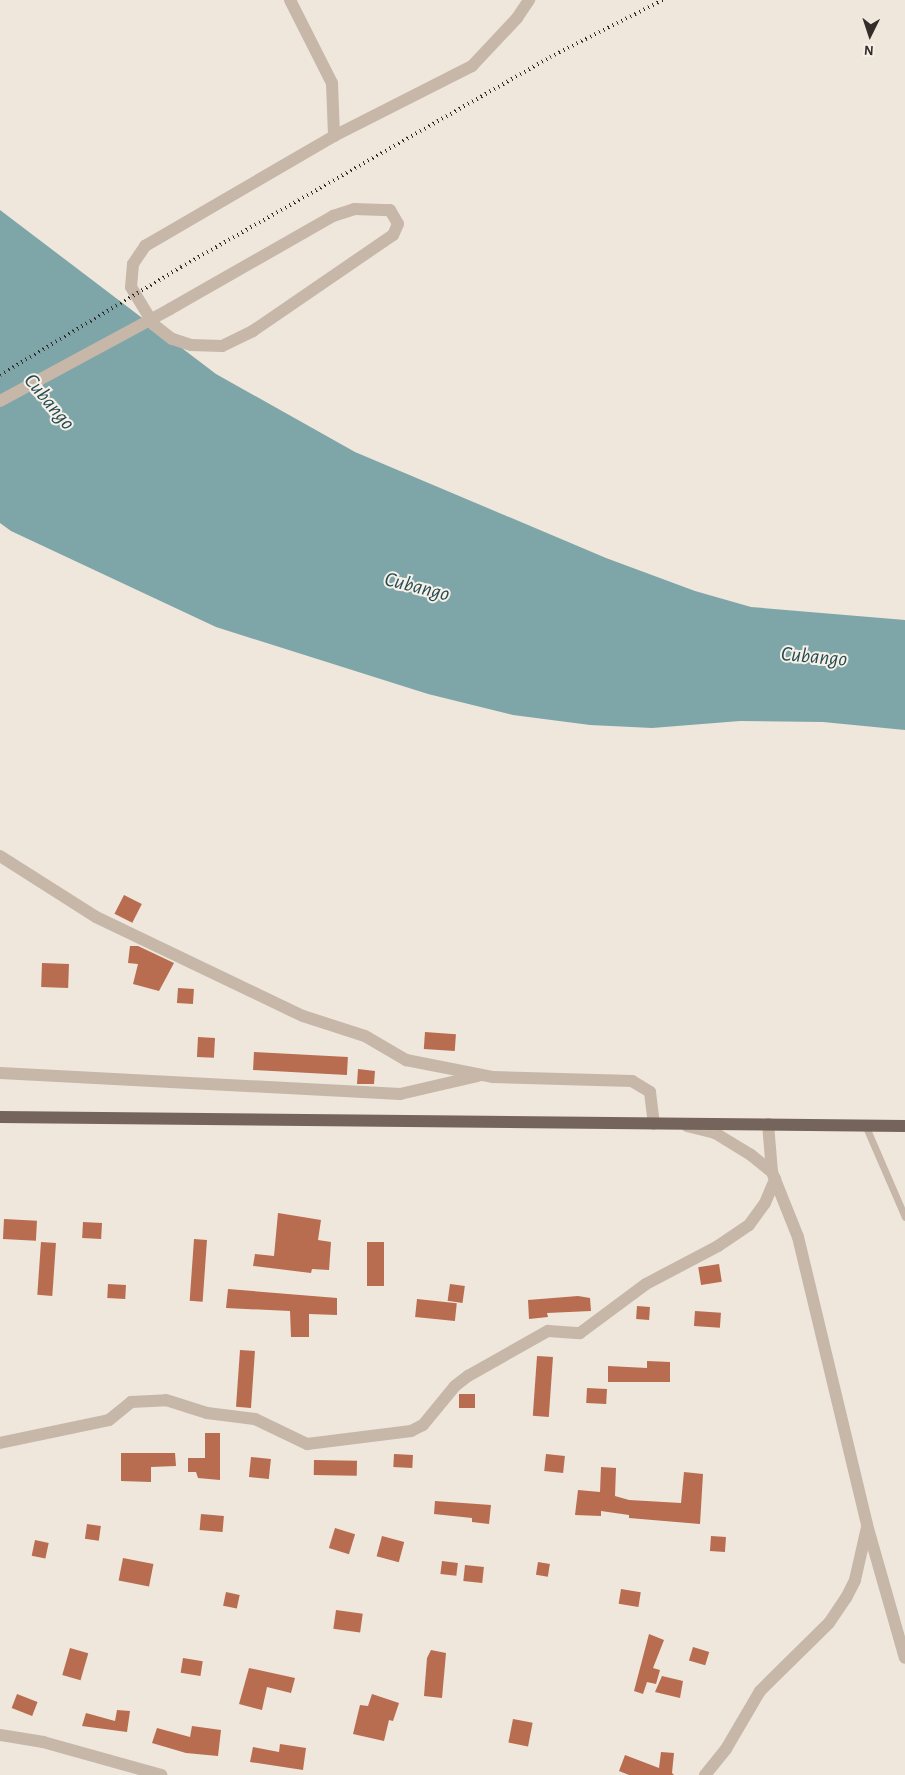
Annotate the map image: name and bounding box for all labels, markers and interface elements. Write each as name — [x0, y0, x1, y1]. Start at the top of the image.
north arrow — [845, 10, 895, 60]
text: N — [864, 43, 874, 57]
water label: Cubango — [18, 369, 80, 435]
water label: Cubango — [382, 567, 452, 607]
water label: Cubango — [780, 642, 848, 672]

